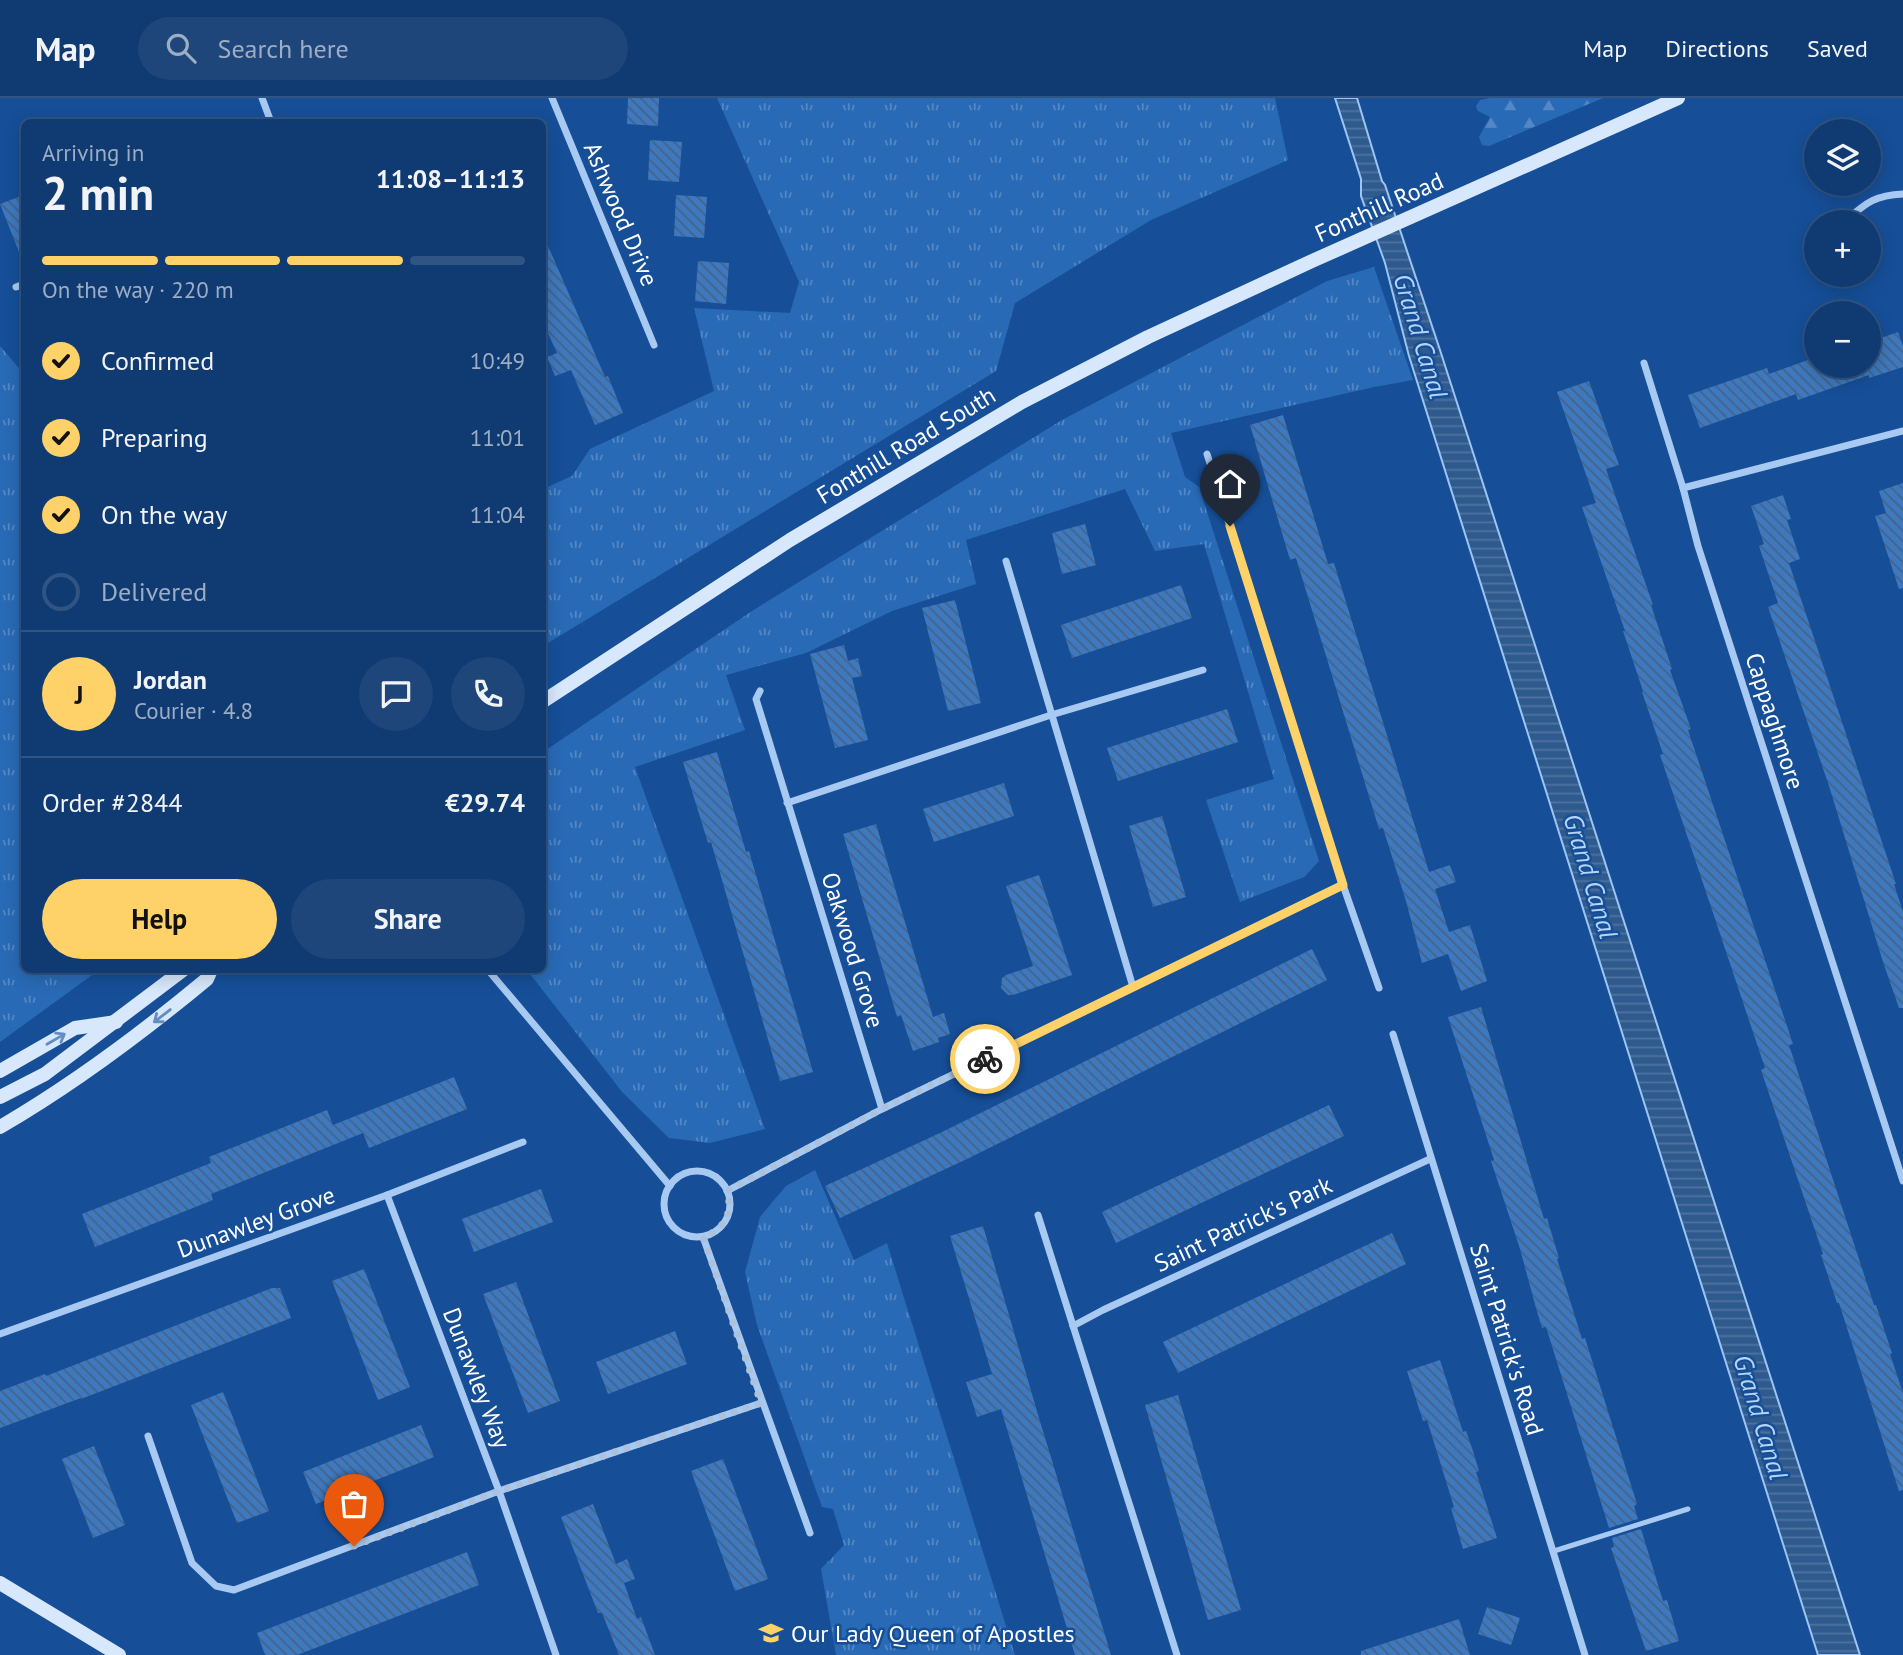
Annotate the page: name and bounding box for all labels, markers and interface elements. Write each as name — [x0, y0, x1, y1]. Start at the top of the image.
search box — [138, 17, 628, 80]
text: Map — [35, 27, 96, 70]
icon: search — [162, 29, 200, 67]
text: Search here — [218, 32, 349, 65]
text: Map — [1583, 33, 1627, 64]
text: Directions — [1665, 33, 1769, 64]
text: Saved — [1807, 33, 1868, 64]
map controls — [1804, 119, 1881, 378]
button: layers — [1804, 119, 1881, 196]
street label: Ashwood Drive — [577, 137, 665, 291]
text: Arriving in — [42, 138, 144, 167]
text: 11:08–11:13 — [376, 162, 525, 195]
text: 2 min — [42, 163, 154, 223]
street label: Fonthill Road — [1310, 165, 1448, 249]
button: + — [1804, 210, 1881, 287]
water label: Grand Canal — [1386, 269, 1456, 403]
text: On the way · 220 m — [42, 275, 234, 304]
button: − — [1804, 301, 1881, 378]
icon: check — [42, 342, 80, 380]
text: Confirmed — [101, 344, 214, 377]
text: 10:49 — [470, 346, 525, 375]
street label: Fonthill Road South — [811, 379, 1001, 511]
icon: check — [42, 419, 80, 457]
text: Preparing — [101, 421, 208, 454]
text: 11:01 — [470, 423, 525, 452]
pin — [1200, 454, 1260, 526]
icon: home — [1211, 465, 1249, 503]
icon: check — [42, 496, 80, 534]
text: On the way — [101, 498, 227, 531]
text: 11:04 — [470, 500, 525, 529]
text: Delivered — [101, 575, 207, 608]
street label: Cappaghmore — [1738, 649, 1812, 793]
button: chat — [359, 657, 433, 731]
button: phone — [451, 657, 525, 731]
text: Jordan — [134, 663, 207, 696]
text: J — [75, 678, 83, 711]
text: Courier · 4.8 — [134, 696, 253, 725]
text: Order #2844 — [42, 786, 182, 819]
text: €29.74 — [445, 786, 525, 819]
water label: Grand Canal — [1556, 809, 1626, 943]
street label: Oakwood Grove — [815, 868, 891, 1032]
button: Help — [42, 879, 277, 959]
button: Share — [291, 879, 525, 959]
one-way arrow — [153, 1008, 172, 1023]
courier — [950, 1024, 1020, 1094]
one-way arrow — [45, 1032, 65, 1046]
icon: bike — [966, 1040, 1004, 1078]
street label: Saint Patrick's Park — [1149, 1169, 1337, 1279]
street label: Dunawley Grove — [173, 1179, 339, 1265]
street label: Saint Patrick's Road — [1463, 1239, 1551, 1439]
street label: Dunawley Way — [436, 1303, 518, 1453]
water label: Grand Canal — [1726, 1350, 1796, 1484]
pin — [324, 1474, 384, 1546]
icon: bag — [335, 1485, 373, 1523]
place label: Our Lady Queen of Apostles — [791, 1618, 1075, 1649]
school or university icon: Our Lady Queen of Apostles — [757, 1619, 785, 1647]

